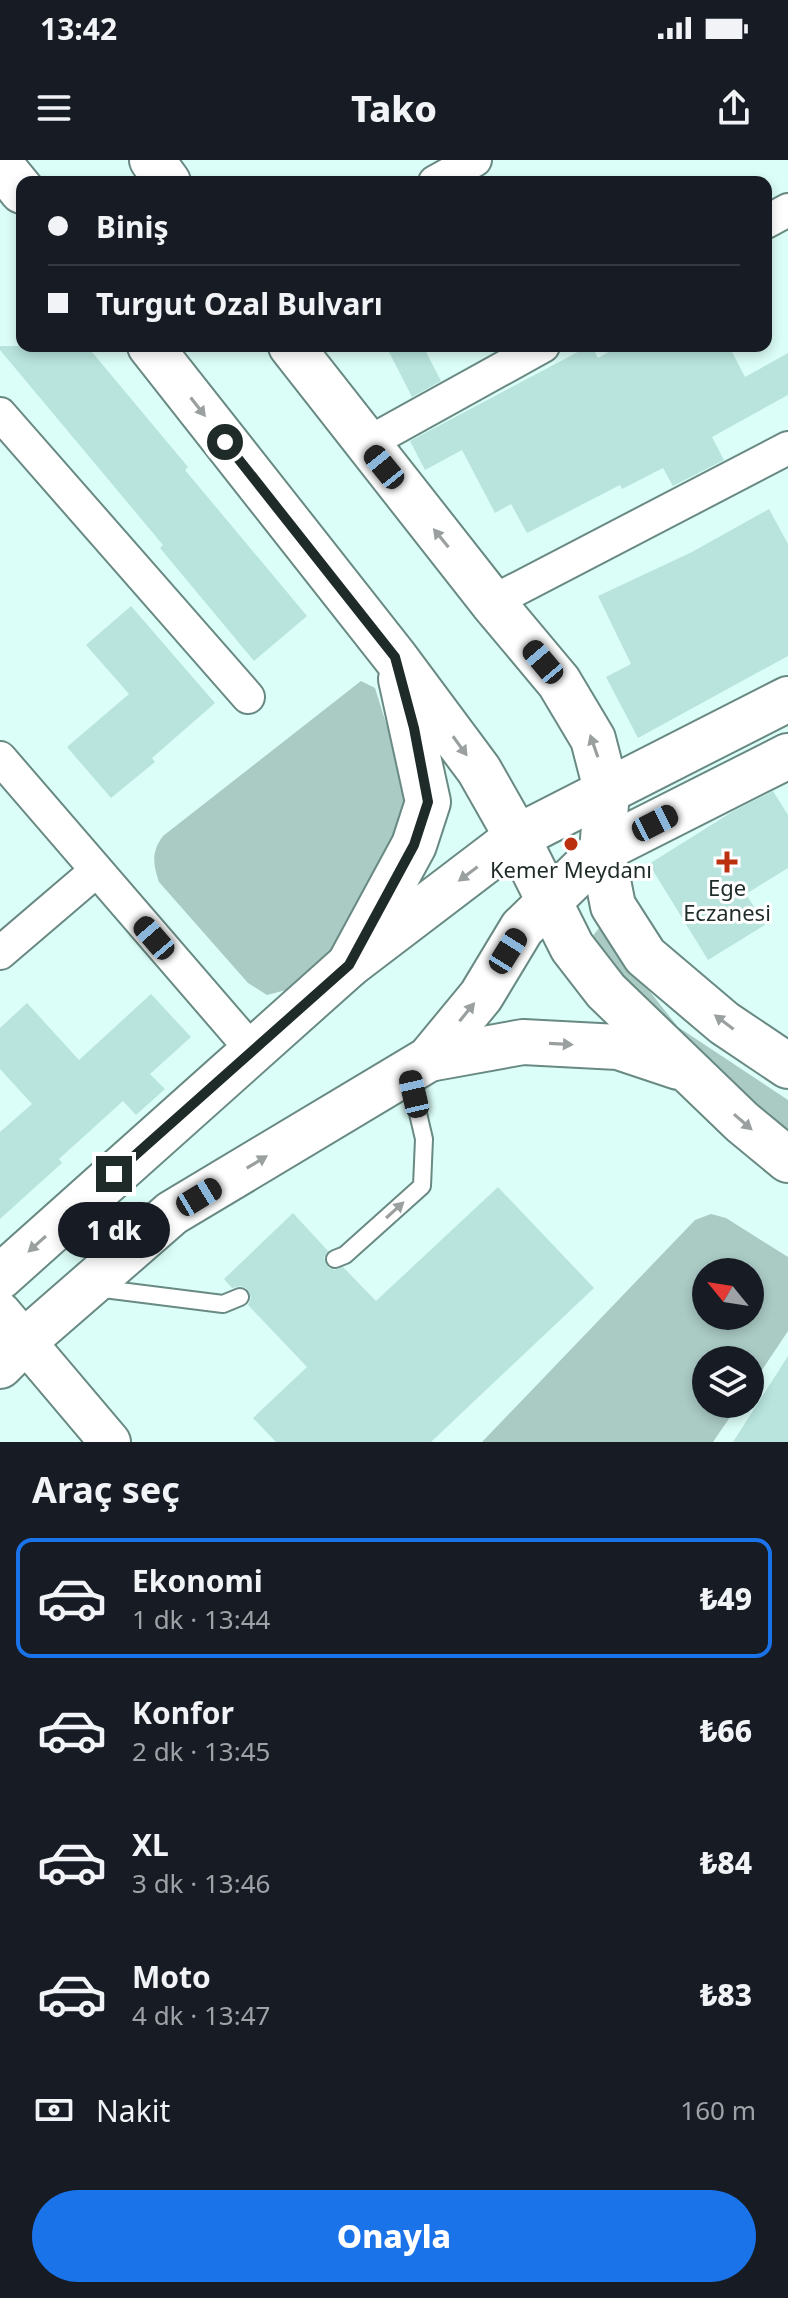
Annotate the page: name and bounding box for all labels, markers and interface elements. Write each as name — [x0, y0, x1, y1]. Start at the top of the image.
text: 13:42 — [40, 8, 117, 49]
text: Tako — [351, 84, 437, 133]
icon: menu — [32, 86, 76, 130]
icon: share — [712, 86, 756, 130]
text: Biniş — [96, 206, 168, 247]
text: Turgut Ozal Bulvarı — [96, 283, 383, 324]
one-way arrow — [190, 397, 206, 417]
route start — [207, 424, 243, 460]
car — [360, 441, 408, 493]
one-way arrow — [433, 528, 450, 548]
car — [518, 636, 568, 688]
one-way arrow — [588, 734, 600, 758]
one-way arrow — [452, 735, 468, 756]
car — [628, 801, 682, 845]
marker: Kemer Meydanı — [562, 835, 580, 853]
marker: Ege Eczanesi — [718, 853, 736, 871]
place label: Kemer Meydanı — [490, 854, 652, 884]
one-way arrow — [458, 866, 478, 882]
place label: Ege Eczanesi — [683, 872, 771, 927]
car — [129, 912, 179, 964]
car — [485, 924, 531, 978]
one-way arrow — [458, 1002, 475, 1022]
one-way arrow — [714, 1015, 734, 1031]
one-way arrow — [549, 1038, 574, 1051]
car — [397, 1068, 431, 1120]
one-way arrow — [733, 1113, 753, 1130]
one-way arrow — [246, 1155, 268, 1169]
route end — [96, 1156, 132, 1192]
car — [172, 1174, 226, 1220]
callout: 1 dk — [58, 1202, 170, 1258]
one-way arrow — [385, 1202, 405, 1219]
text: 1 dk — [87, 1212, 141, 1248]
one-way arrow — [28, 1234, 47, 1252]
north arrow — [692, 1258, 764, 1330]
map controls — [692, 1258, 764, 1418]
button: layers — [692, 1346, 764, 1418]
text: Araç seç — [32, 1465, 180, 1514]
text: Ekonomi — [132, 1560, 263, 1601]
icon: car — [36, 1562, 108, 1634]
text: ₺49 — [700, 1578, 752, 1619]
text: 1 dk · 13:44 — [132, 1601, 270, 1637]
text: Konfor — [132, 1692, 234, 1733]
icon: car — [36, 1694, 108, 1766]
text: ₺66 — [700, 1710, 752, 1751]
text: 2 dk · 13:45 — [132, 1733, 270, 1769]
text: XL — [132, 1824, 169, 1865]
icon: car — [36, 1826, 108, 1898]
text: ₺84 — [700, 1842, 752, 1883]
text: 3 dk · 13:46 — [132, 1865, 270, 1901]
text: Moto — [132, 1956, 211, 1997]
icon: car — [36, 1958, 108, 2030]
text: ₺83 — [700, 1974, 752, 2015]
text: 4 dk · 13:47 — [132, 1997, 270, 2033]
icon: cash — [32, 2088, 76, 2132]
text: Nakit — [96, 2090, 170, 2131]
text: 160 m — [680, 2092, 756, 2128]
button: Onayla — [32, 2190, 756, 2282]

